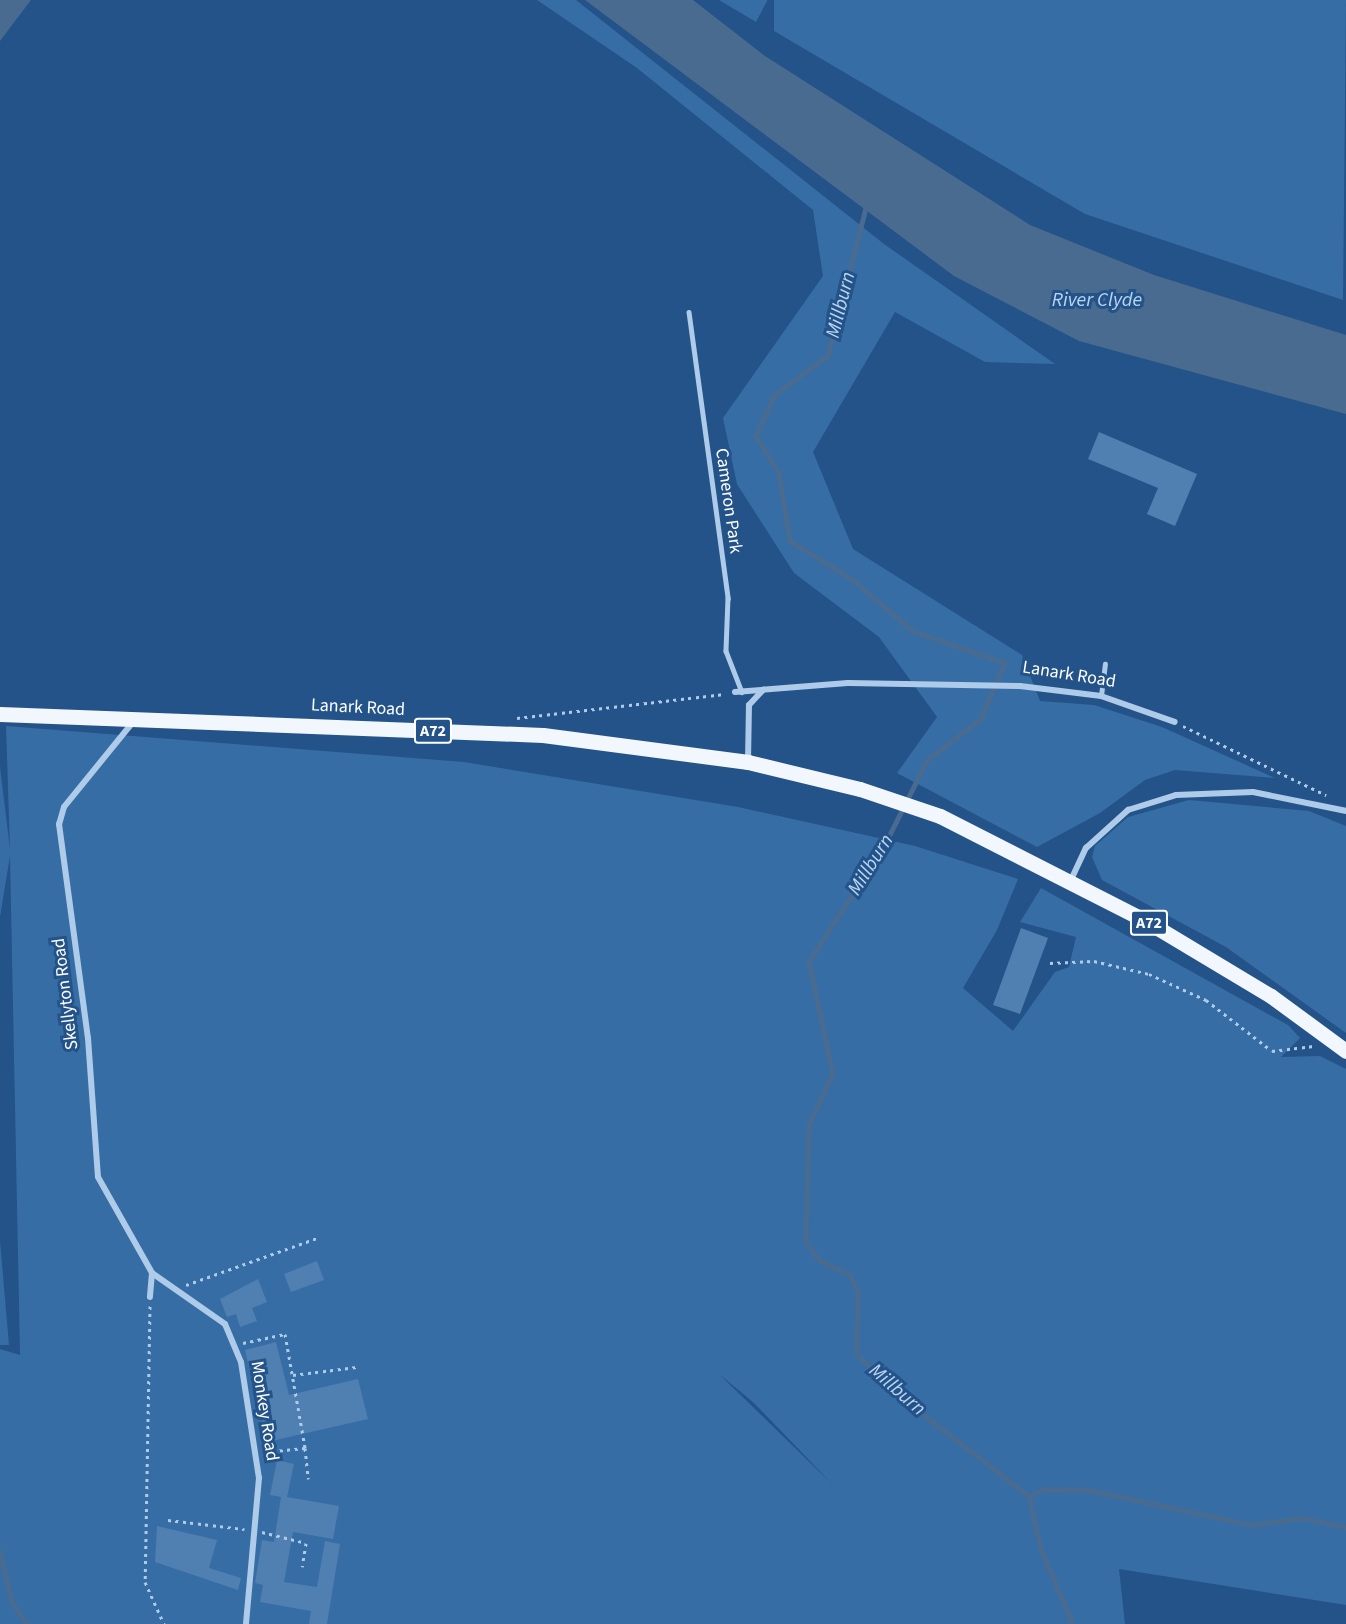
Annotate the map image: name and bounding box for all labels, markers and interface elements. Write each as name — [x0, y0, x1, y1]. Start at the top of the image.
water label: Millburn — [821, 269, 861, 341]
water label: River Clyde — [1052, 288, 1142, 312]
street label: Cameron Park — [710, 447, 746, 555]
street label: Lanark Road — [1021, 657, 1117, 693]
street label: Lanark Road — [310, 695, 406, 721]
road number: A72 — [414, 718, 452, 744]
water label: Millburn — [843, 830, 899, 900]
road number: A72 — [1130, 910, 1168, 936]
street label: Skellyton Road — [48, 937, 84, 1051]
street label: Monkey Road — [245, 1359, 283, 1463]
water label: Millburn — [864, 1359, 930, 1421]

